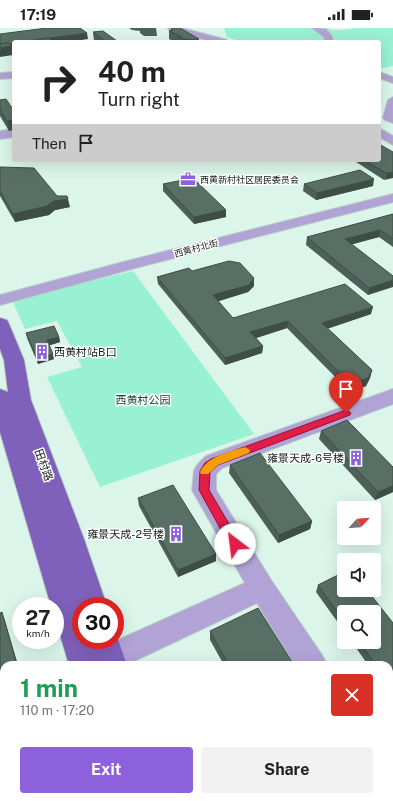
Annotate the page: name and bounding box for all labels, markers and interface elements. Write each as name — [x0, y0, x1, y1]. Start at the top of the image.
text: 17:19 — [20, 6, 56, 23]
text: 40 m — [98, 55, 166, 88]
icon: right — [32, 56, 84, 108]
text: Turn right — [98, 89, 180, 110]
icon: arrive — [75, 132, 97, 154]
text: Then — [32, 135, 67, 152]
office icon: 西黄新村社区居民委员会 — [179, 170, 197, 188]
place label: 西黄新村社区居民委员会 — [200, 174, 299, 185]
street label: 西黄村北街 — [173, 237, 219, 259]
building icon: 西黄村站B口 — [33, 343, 51, 361]
place label: 西黄村站B口 — [54, 346, 116, 358]
pin — [329, 372, 363, 413]
icon: arrive — [335, 378, 357, 400]
park label: 西黄村公园 — [116, 394, 171, 406]
street label: 田村路 — [33, 447, 55, 483]
building icon: 雍景天成-6号楼 — [347, 449, 365, 467]
place label: 雍景天成-6号楼 — [267, 452, 344, 464]
north arrow — [337, 501, 381, 545]
map controls — [337, 501, 381, 649]
position arrow — [214, 523, 256, 565]
building icon: 雍景天成-2号楼 — [167, 525, 185, 543]
place label: 雍景天成-2号楼 — [87, 528, 164, 540]
button: sound — [337, 553, 381, 597]
speed limit sign: 30 — [72, 597, 124, 649]
button: search — [337, 605, 381, 649]
text: 27 — [25, 606, 51, 630]
text: km/h — [26, 627, 50, 639]
text: 1 min — [20, 674, 78, 702]
button: close — [331, 674, 373, 716]
text: 110 m · 17:20 — [20, 703, 94, 718]
button: Exit — [20, 747, 193, 793]
button: Share — [201, 747, 373, 793]

